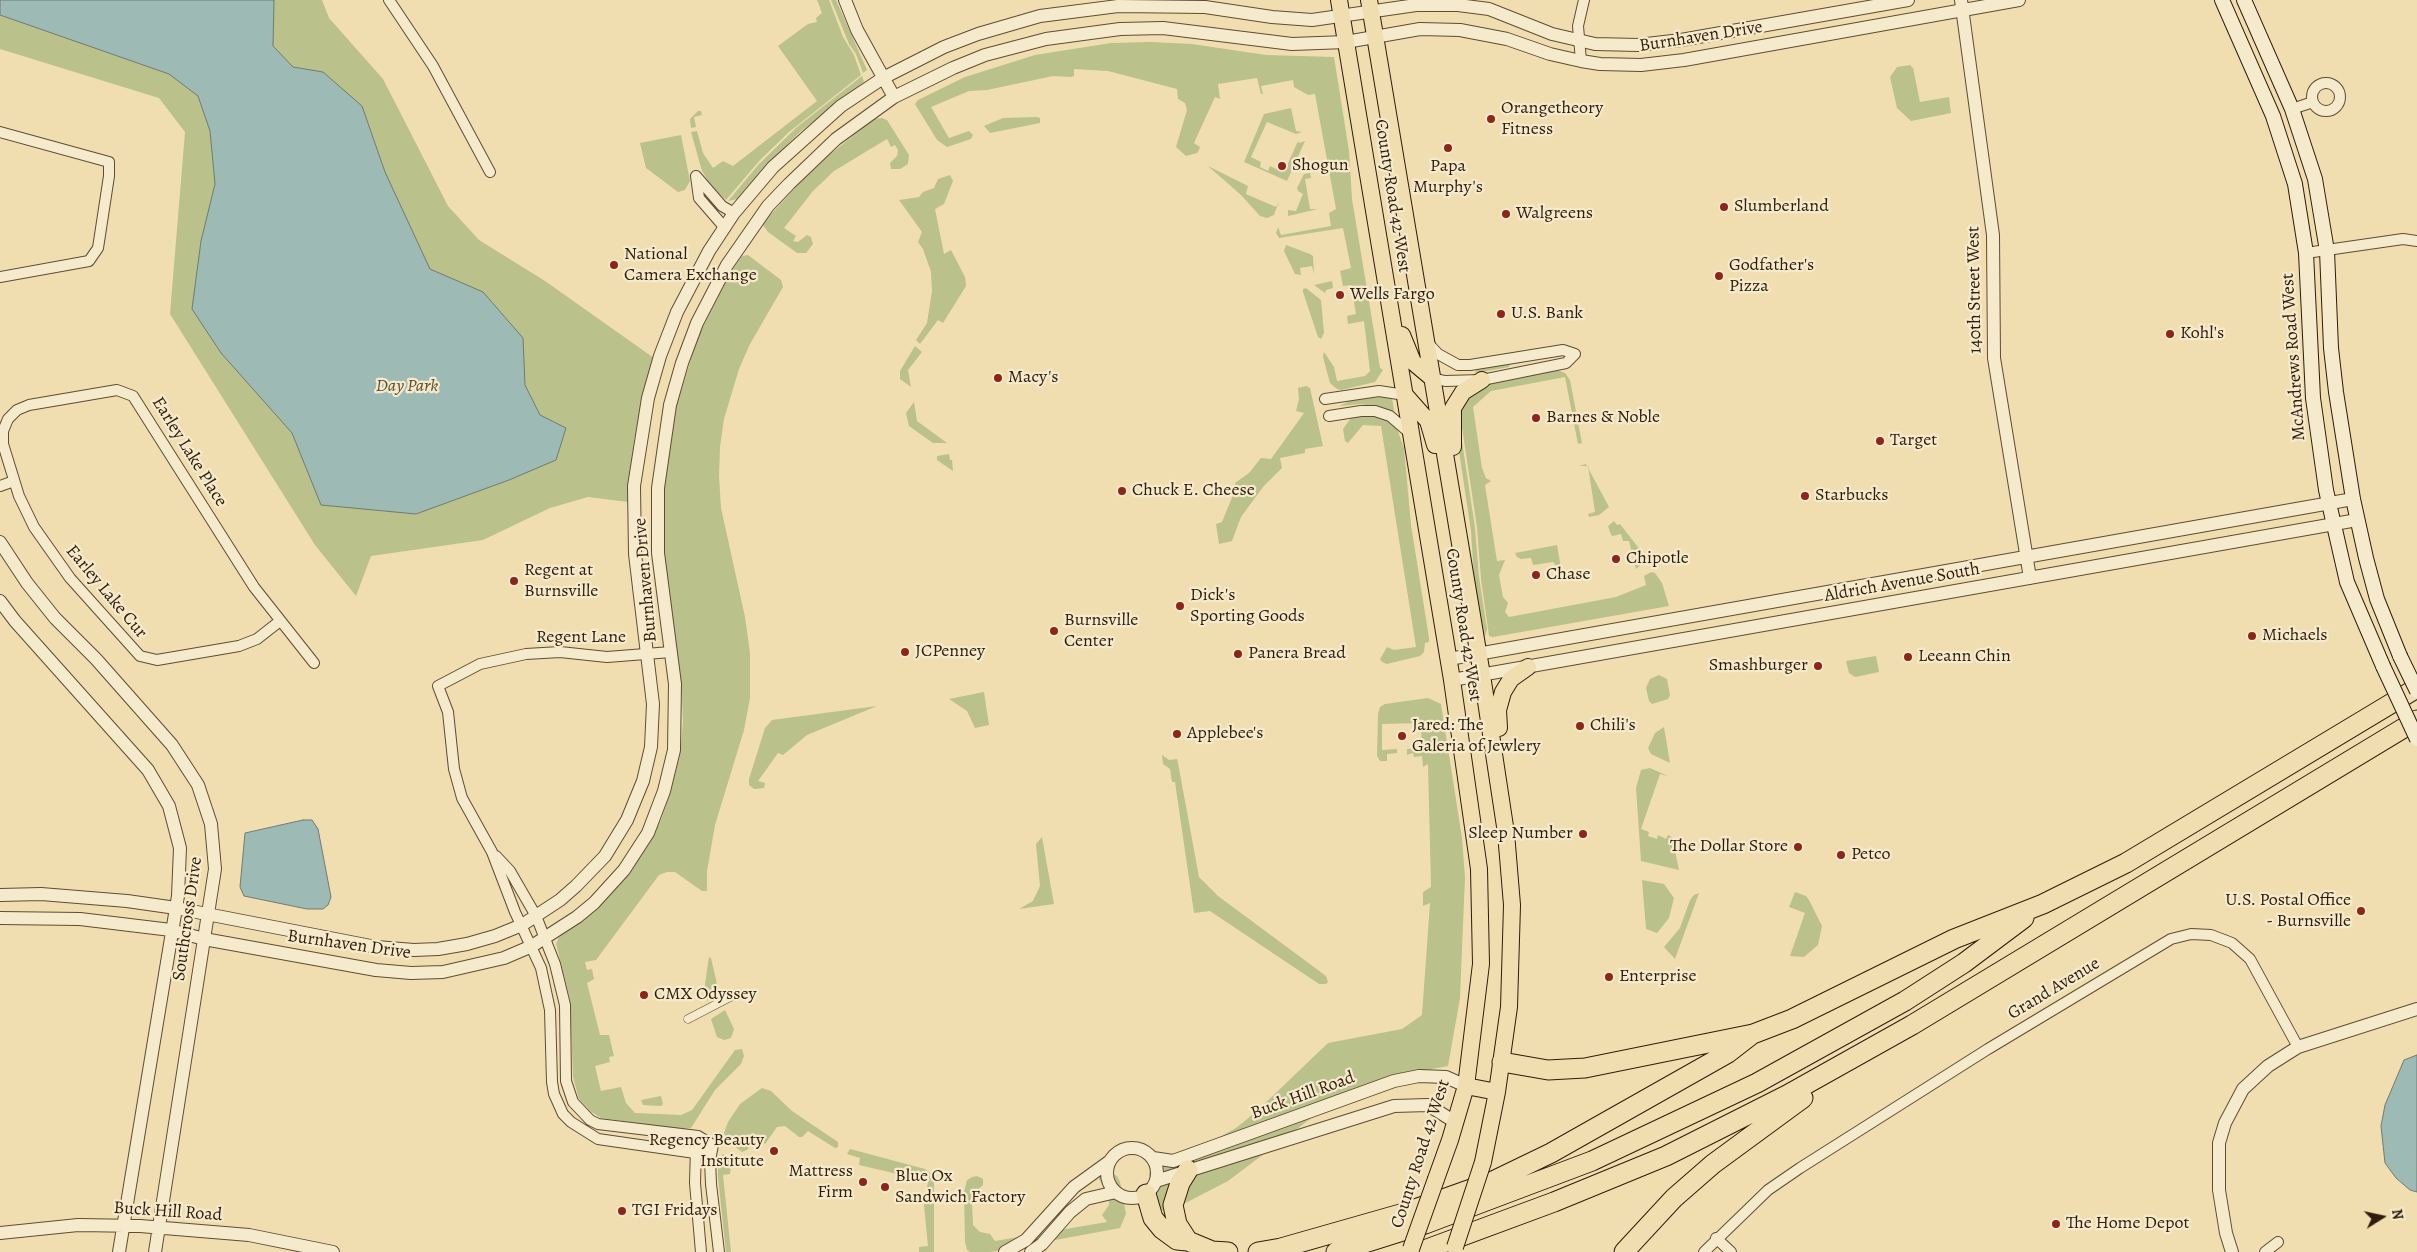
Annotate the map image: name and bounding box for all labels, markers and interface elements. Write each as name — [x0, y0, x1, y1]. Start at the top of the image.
street label: Burnhaven Drive — [1638, 17, 1764, 57]
place label: Orangetheory Fitness — [1501, 98, 1603, 140]
marker: Orangetheory Fitness — [1485, 113, 1497, 125]
street label: County Road 42 West — [1369, 118, 1415, 274]
marker: Papa Murphy's — [1442, 142, 1454, 154]
place label: Shogun — [1292, 155, 1349, 177]
place label: Papa Murphy's — [1413, 156, 1483, 198]
marker: Shogun — [1276, 160, 1288, 172]
place label: Slumberland — [1734, 196, 1829, 218]
marker: Slumberland — [1718, 201, 1730, 213]
place label: Walgreens — [1516, 203, 1593, 225]
marker: Walgreens — [1500, 208, 1512, 220]
street label: 140th Street West — [1963, 226, 1987, 354]
place label: National Camera Exchange — [624, 244, 757, 286]
place label: Godfather's Pizza — [1729, 255, 1814, 298]
marker: National Camera Exchange — [608, 259, 620, 271]
marker: Godfather's Pizza — [1713, 270, 1725, 282]
street label: McAndrews Road West — [2277, 272, 2311, 442]
place label: Wells Fargo — [1350, 284, 1435, 306]
marker: Wells Fargo — [1334, 289, 1346, 301]
place label: U.S. Bank — [1511, 303, 1583, 325]
marker: U.S. Bank — [1495, 308, 1507, 320]
place label: Kohl's — [2180, 323, 2224, 345]
marker: Kohl's — [2164, 328, 2176, 340]
place label: Macy's — [1008, 367, 1059, 389]
marker: Macy's — [992, 372, 1004, 384]
park label: Day Park — [376, 376, 438, 398]
street label: Earley Lake Place — [147, 393, 231, 511]
place label: Barnes & Noble — [1546, 407, 1660, 429]
marker: Barnes & Noble — [1530, 412, 1542, 424]
place label: Target — [1890, 430, 1937, 452]
marker: Target — [1874, 435, 1886, 447]
place label: Chuck E. Cheese — [1132, 480, 1255, 502]
marker: Chuck E. Cheese — [1116, 485, 1128, 497]
place label: Starbucks — [1815, 485, 1888, 507]
marker: Starbucks — [1799, 490, 1811, 502]
street label: Burnhaven Drive — [630, 517, 662, 643]
street label: Earley Lake Cur — [61, 541, 151, 643]
street label: County Road 42 West — [1440, 547, 1486, 703]
place label: Chipotle — [1626, 548, 1689, 570]
marker: Chipotle — [1610, 553, 1622, 565]
street label: Aldrich Avenue South — [1823, 559, 1981, 607]
place label: Regent at Burnsville — [524, 560, 598, 602]
place label: Chase — [1546, 564, 1591, 586]
marker: Chase — [1530, 569, 1542, 581]
marker: Regent at Burnsville — [508, 575, 520, 587]
place label: Dick's Sporting Goods — [1190, 585, 1305, 628]
marker: Dick's Sporting Goods — [1174, 600, 1186, 612]
place label: Burnsville Center — [1064, 610, 1138, 652]
marker: Burnsville Center — [1048, 625, 1060, 637]
place label: Michaels — [2262, 625, 2327, 647]
street label: Regent Lane — [536, 627, 626, 649]
marker: Michaels — [2246, 630, 2258, 642]
place label: JCPenney — [915, 641, 985, 663]
place label: Panera Bread — [1248, 643, 1346, 665]
marker: JCPenney — [899, 646, 911, 658]
place label: Leeann Chin — [1918, 646, 2011, 668]
marker: Panera Bread — [1232, 648, 1244, 660]
marker: Leeann Chin — [1902, 651, 1914, 663]
place label: Smashburger — [1709, 655, 1808, 677]
marker: Smashburger — [1812, 660, 1824, 672]
place label: Jared: The Galeria of Jewlery — [1412, 715, 1541, 758]
place label: Chili's — [1590, 715, 1636, 737]
marker: Chili's — [1574, 720, 1586, 732]
place label: Applebee's — [1187, 723, 1263, 745]
marker: Applebee's — [1171, 728, 1183, 740]
marker: Jared: The Galeria of Jewlery — [1396, 730, 1408, 742]
place label: Sleep Number — [1468, 823, 1573, 845]
marker: Sleep Number — [1577, 828, 1589, 840]
place label: The Dollar Store — [1670, 836, 1788, 858]
marker: The Dollar Store — [1792, 841, 1804, 853]
place label: Petco — [1851, 844, 1890, 866]
marker: Petco — [1835, 849, 1847, 861]
street label: Southcross Drive — [169, 856, 207, 982]
place label: U.S. Postal Office - Burnsville — [2225, 890, 2351, 932]
marker: U.S. Postal Office - Burnsville — [2355, 905, 2367, 917]
street label: Burnhaven Drive — [286, 926, 412, 964]
street label: Grand Avenue — [2004, 953, 2104, 1025]
place label: Enterprise — [1619, 966, 1697, 988]
marker: Enterprise — [1603, 971, 1615, 983]
place label: CMX Odyssey — [654, 984, 757, 1006]
marker: CMX Odyssey — [638, 989, 650, 1001]
street label: Buck Hill Road — [1248, 1067, 1358, 1125]
street label: County Road 42 West — [1387, 1077, 1455, 1231]
place label: Regency Beauty Institute — [649, 1130, 764, 1172]
marker: Regency Beauty Institute — [768, 1145, 780, 1157]
place label: Mattress Firm — [788, 1161, 853, 1204]
place label: Blue Ox Sandwich Factory — [895, 1166, 1025, 1208]
marker: Mattress Firm — [857, 1176, 869, 1188]
marker: Blue Ox Sandwich Factory — [879, 1181, 891, 1193]
north arrow — [2357, 1192, 2407, 1242]
street label: Buck Hill Road — [113, 1197, 223, 1227]
place label: TGI Fridays — [632, 1200, 717, 1222]
marker: TGI Fridays — [616, 1205, 628, 1217]
text: N — [2387, 1208, 2408, 1221]
place label: The Home Depot — [2066, 1213, 2189, 1235]
marker: The Home Depot — [2050, 1218, 2062, 1230]

